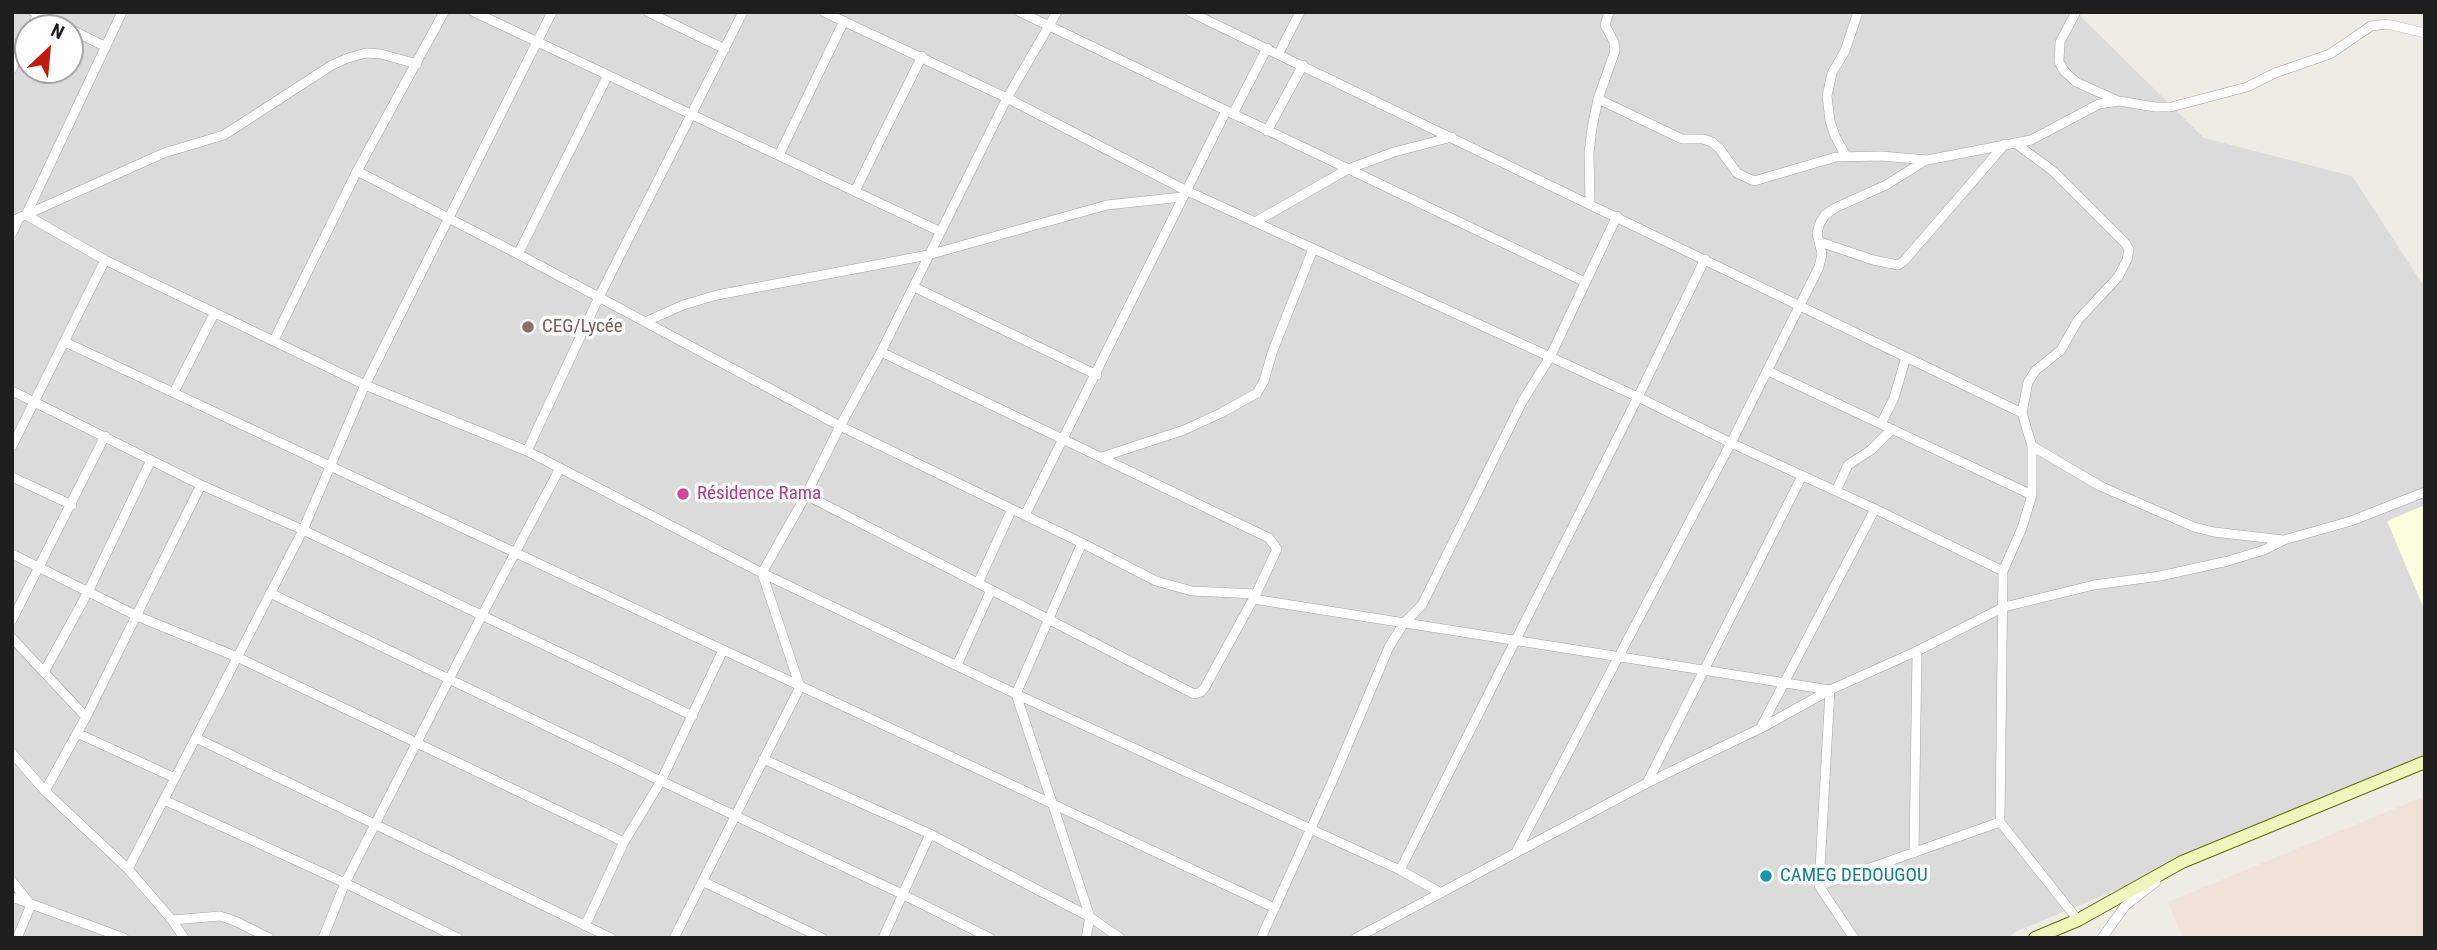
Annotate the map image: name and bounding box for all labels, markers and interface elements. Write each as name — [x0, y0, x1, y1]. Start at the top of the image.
north arrow — [14, 14, 84, 84]
text: N — [47, 19, 68, 44]
place label: CEG/Lycée — [542, 316, 623, 338]
marker: CEG/Lycée — [520, 319, 536, 335]
place label: Résidence Rama — [697, 483, 821, 505]
marker: Résidence Rama — [675, 486, 691, 502]
place label: CAMEG DEDOUGOU — [1780, 865, 1928, 887]
marker: CAMEG DEDOUGOU — [1758, 868, 1774, 884]

